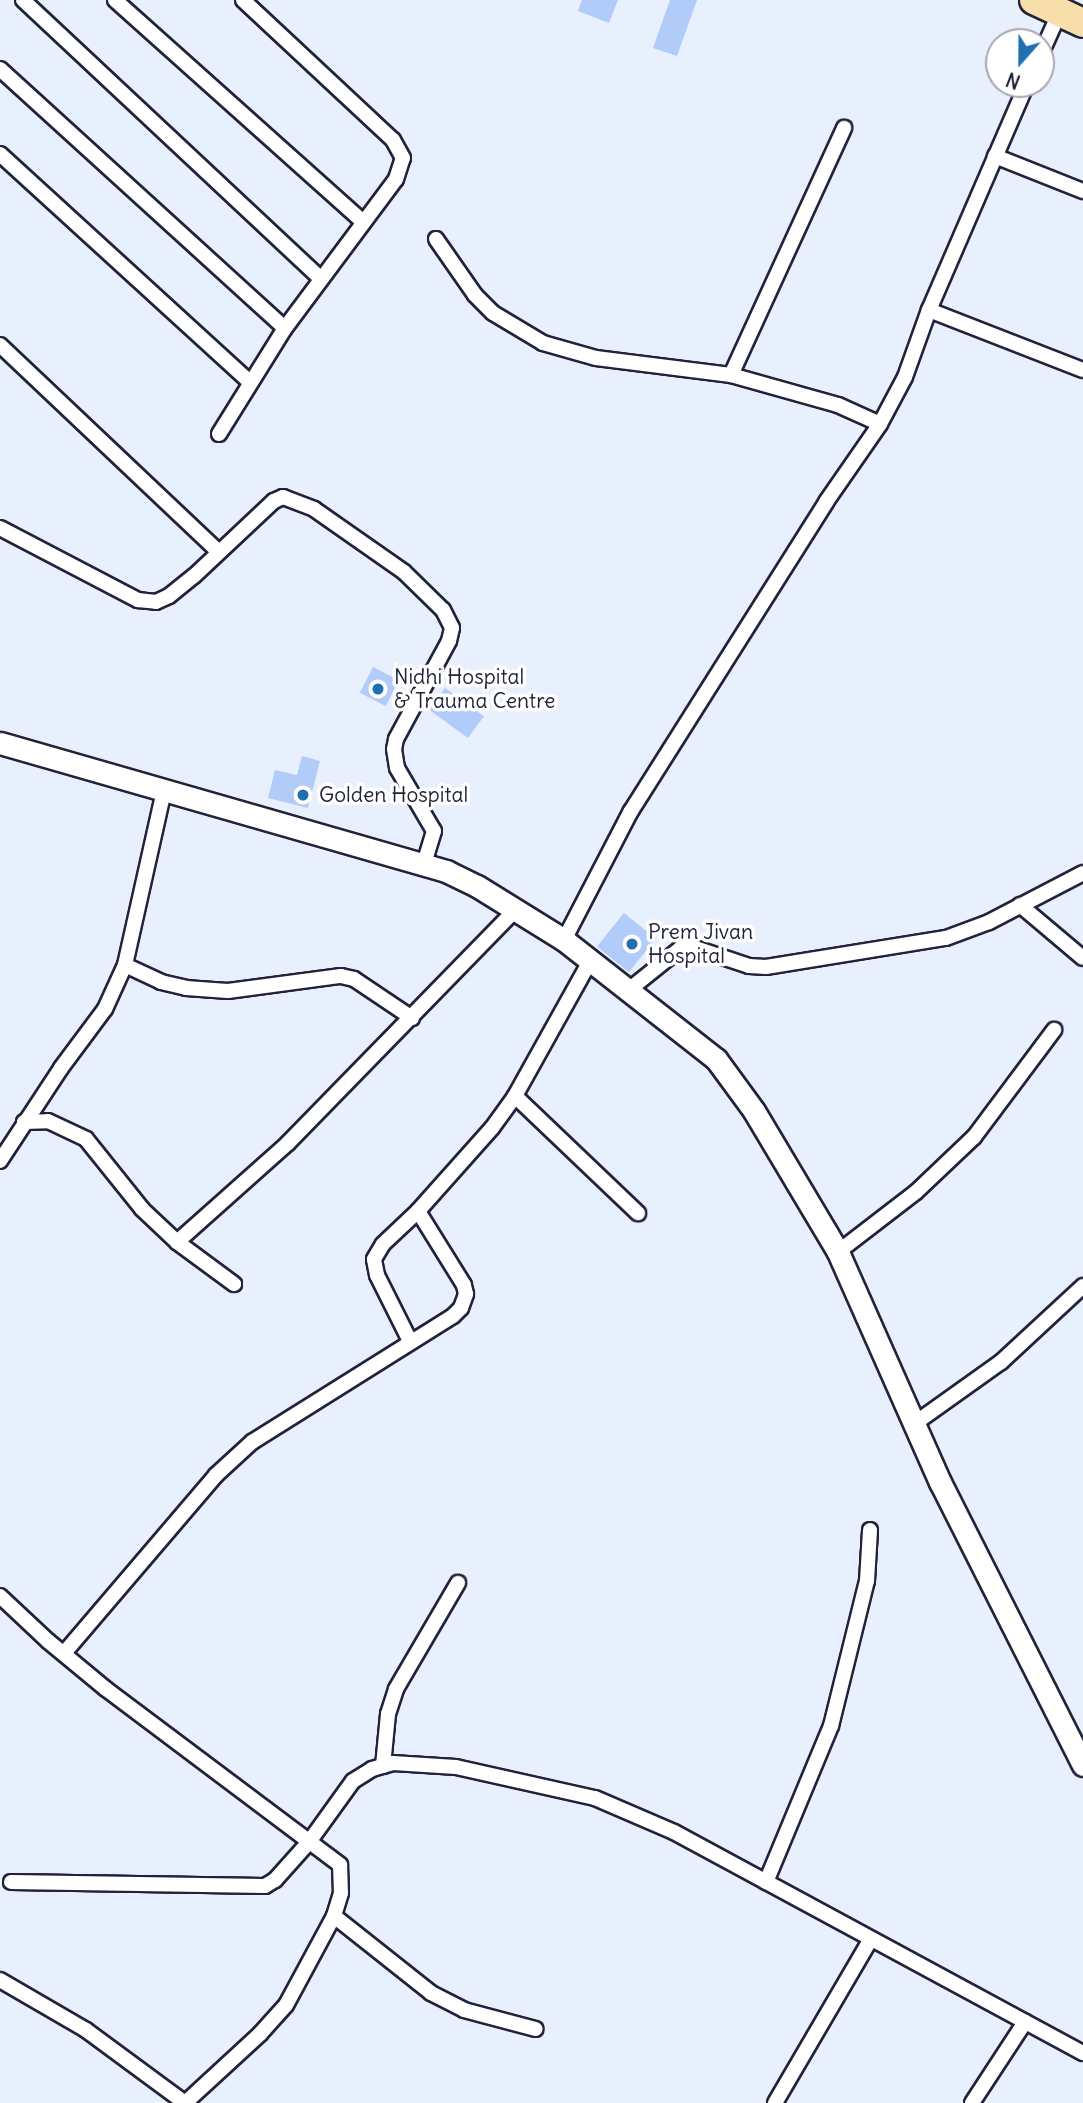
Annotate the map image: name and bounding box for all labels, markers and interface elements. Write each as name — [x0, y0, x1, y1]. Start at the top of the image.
north arrow — [985, 28, 1055, 98]
text: N — [1003, 67, 1024, 94]
place label: Nidhi Hospital & Trauma Centre — [394, 664, 555, 714]
marker: Nidhi Hospital & Trauma Centre — [368, 679, 388, 699]
place label: Golden Hospital — [319, 782, 468, 808]
marker: Golden Hospital — [293, 785, 313, 805]
place label: Prem Jivan Hospital — [648, 919, 753, 969]
marker: Prem Jivan Hospital — [622, 934, 642, 954]

